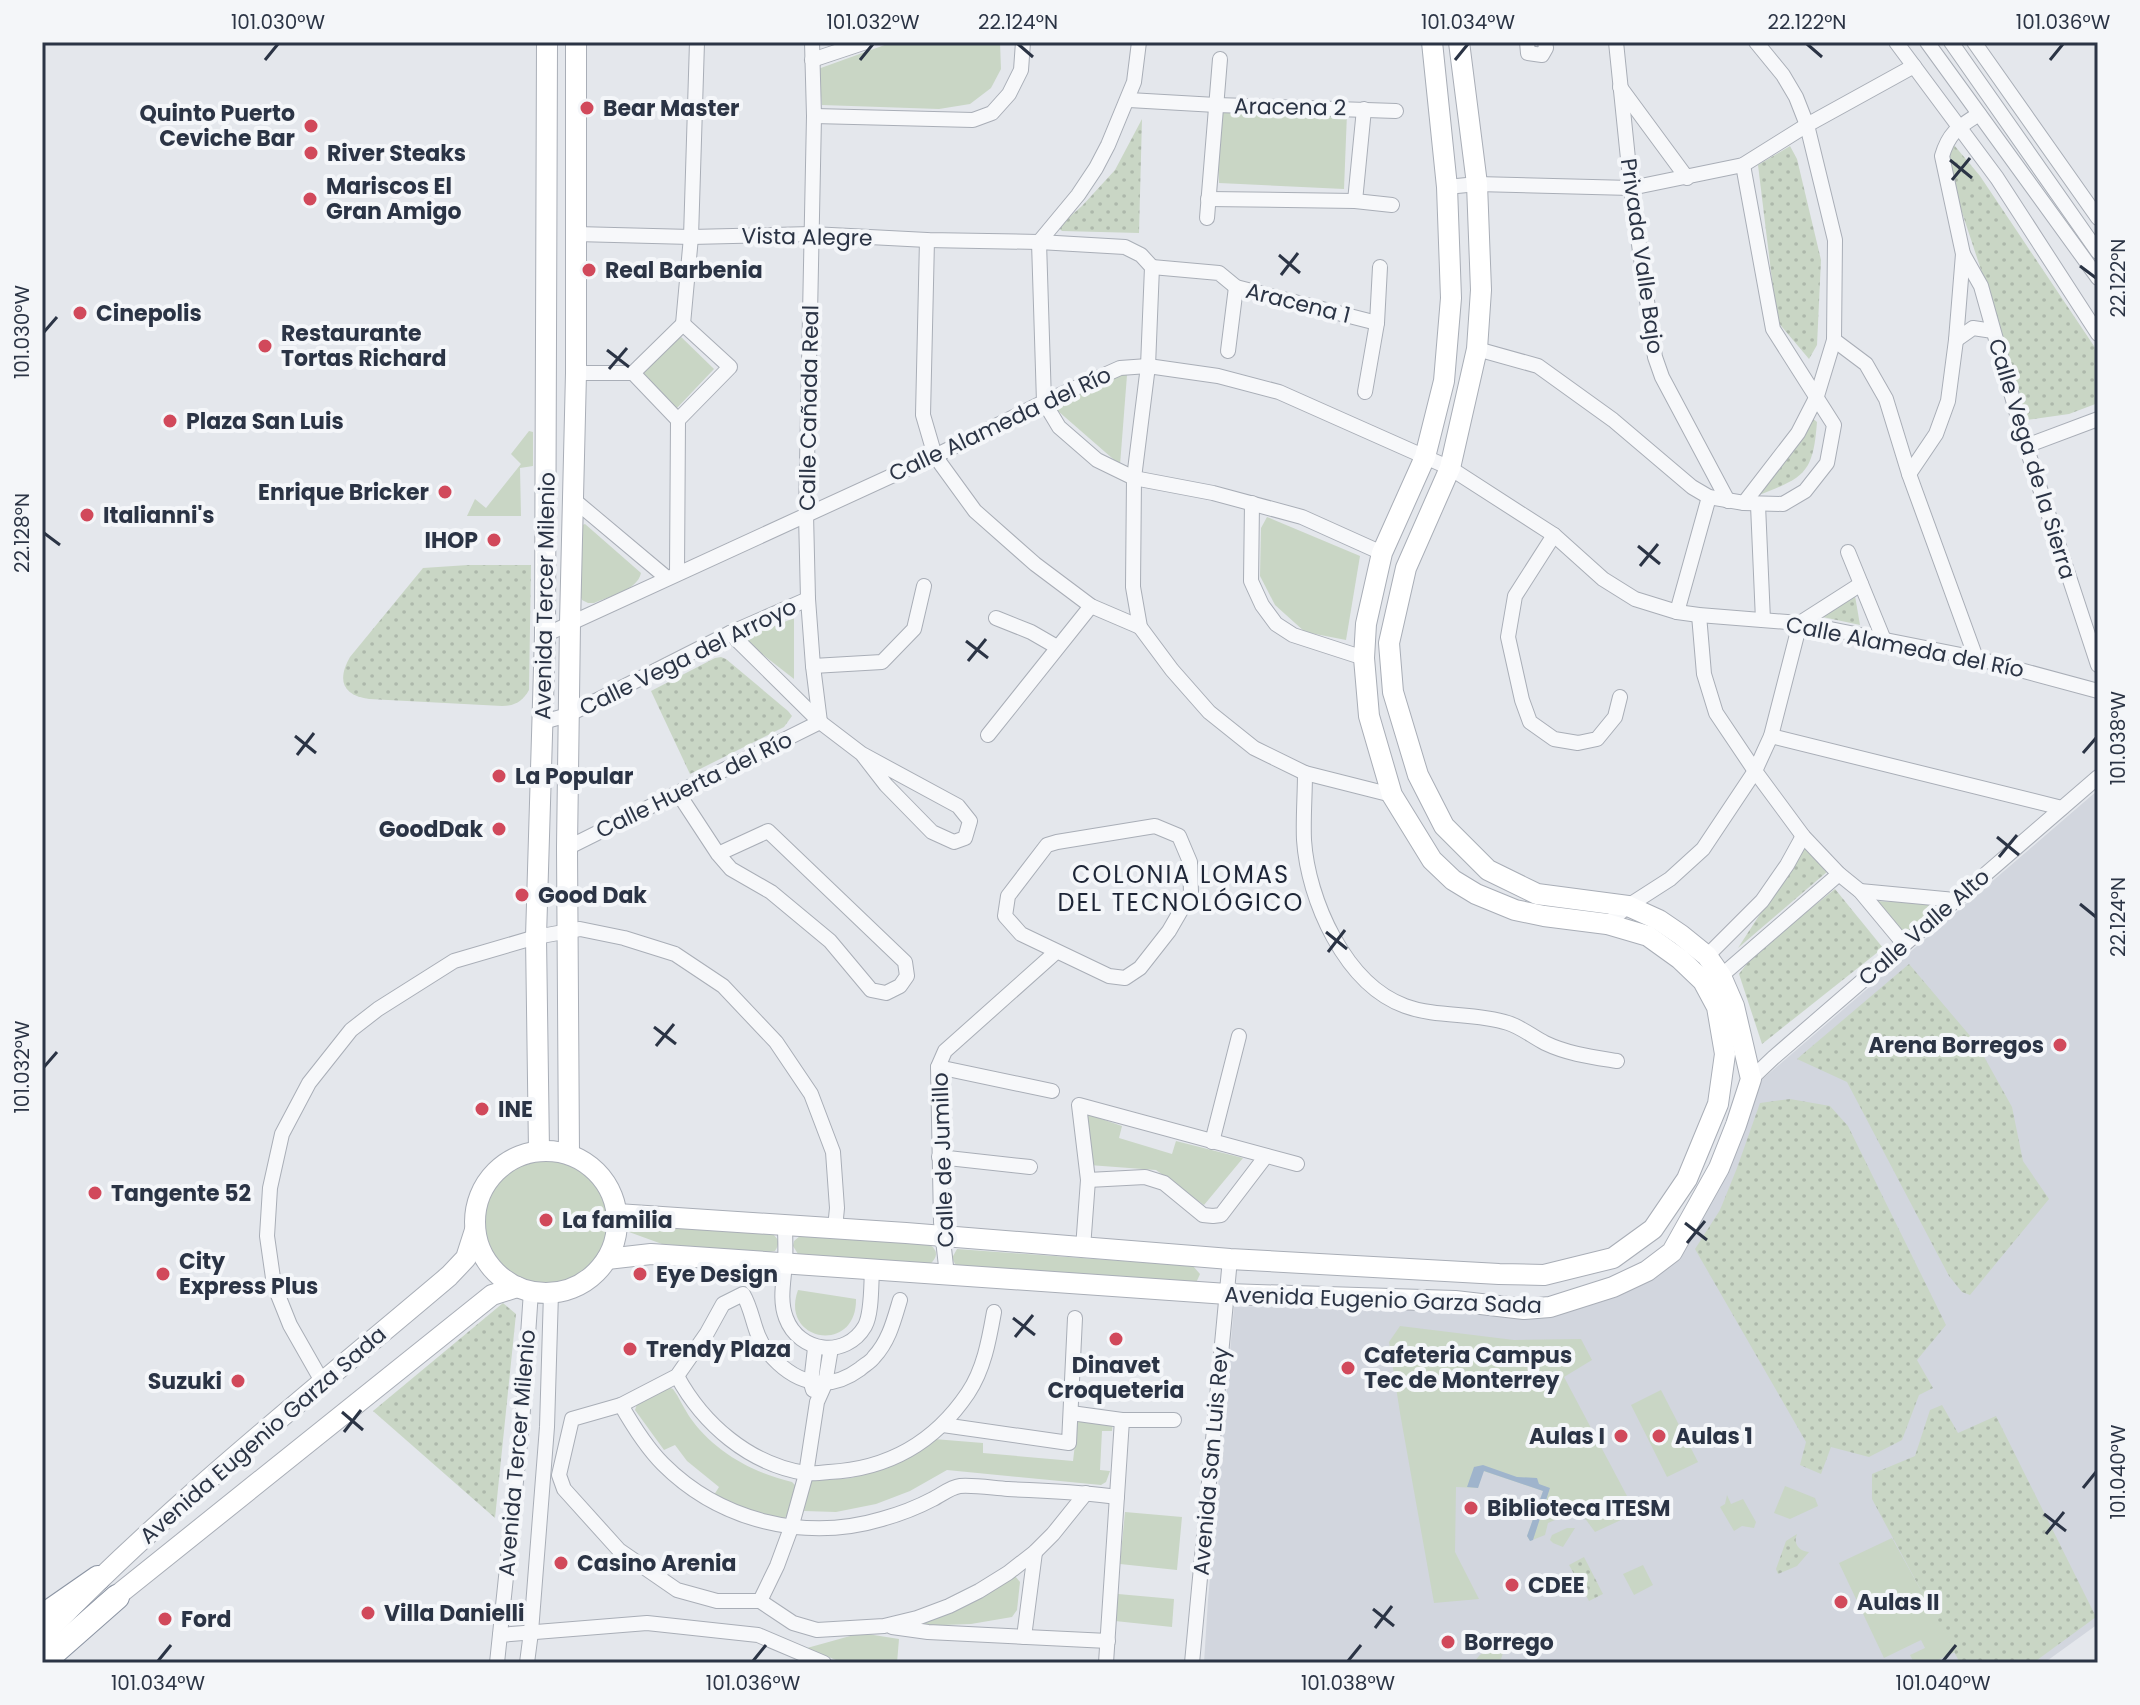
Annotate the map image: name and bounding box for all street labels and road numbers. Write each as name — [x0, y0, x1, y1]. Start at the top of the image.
street label: Aracena 2 — [1234, 91, 1346, 123]
street label: Privada Valle Bajo — [1613, 156, 1671, 356]
street label: Vista Alegre — [741, 220, 873, 254]
street label: Aracena 1 — [1242, 275, 1354, 331]
street label: Calle Cañada Real — [792, 305, 826, 511]
street label: Calle Vega de la Sierra — [1981, 335, 2083, 583]
street label: Calle Alameda del Río — [884, 359, 1116, 489]
street label: Avenida Tercer Milenio — [527, 472, 563, 720]
street label: Calle Vega del Arroyo — [574, 591, 802, 723]
street label: Calle Alameda del Río — [1783, 609, 2027, 685]
street label: Calle Huerta del Río — [591, 724, 797, 846]
street label: Calle Valle Alto — [1852, 861, 1996, 993]
street label: Calle de Jumillo — [924, 1072, 962, 1248]
street label: Avenida Eugenio Garza Sada — [1224, 1279, 1542, 1321]
street label: Avenida Eugenio Garza Sada — [133, 1319, 393, 1551]
street label: Avenida Tercer Milenio — [491, 1328, 543, 1578]
street label: Avenida San Luis Rey — [1186, 1345, 1236, 1577]

